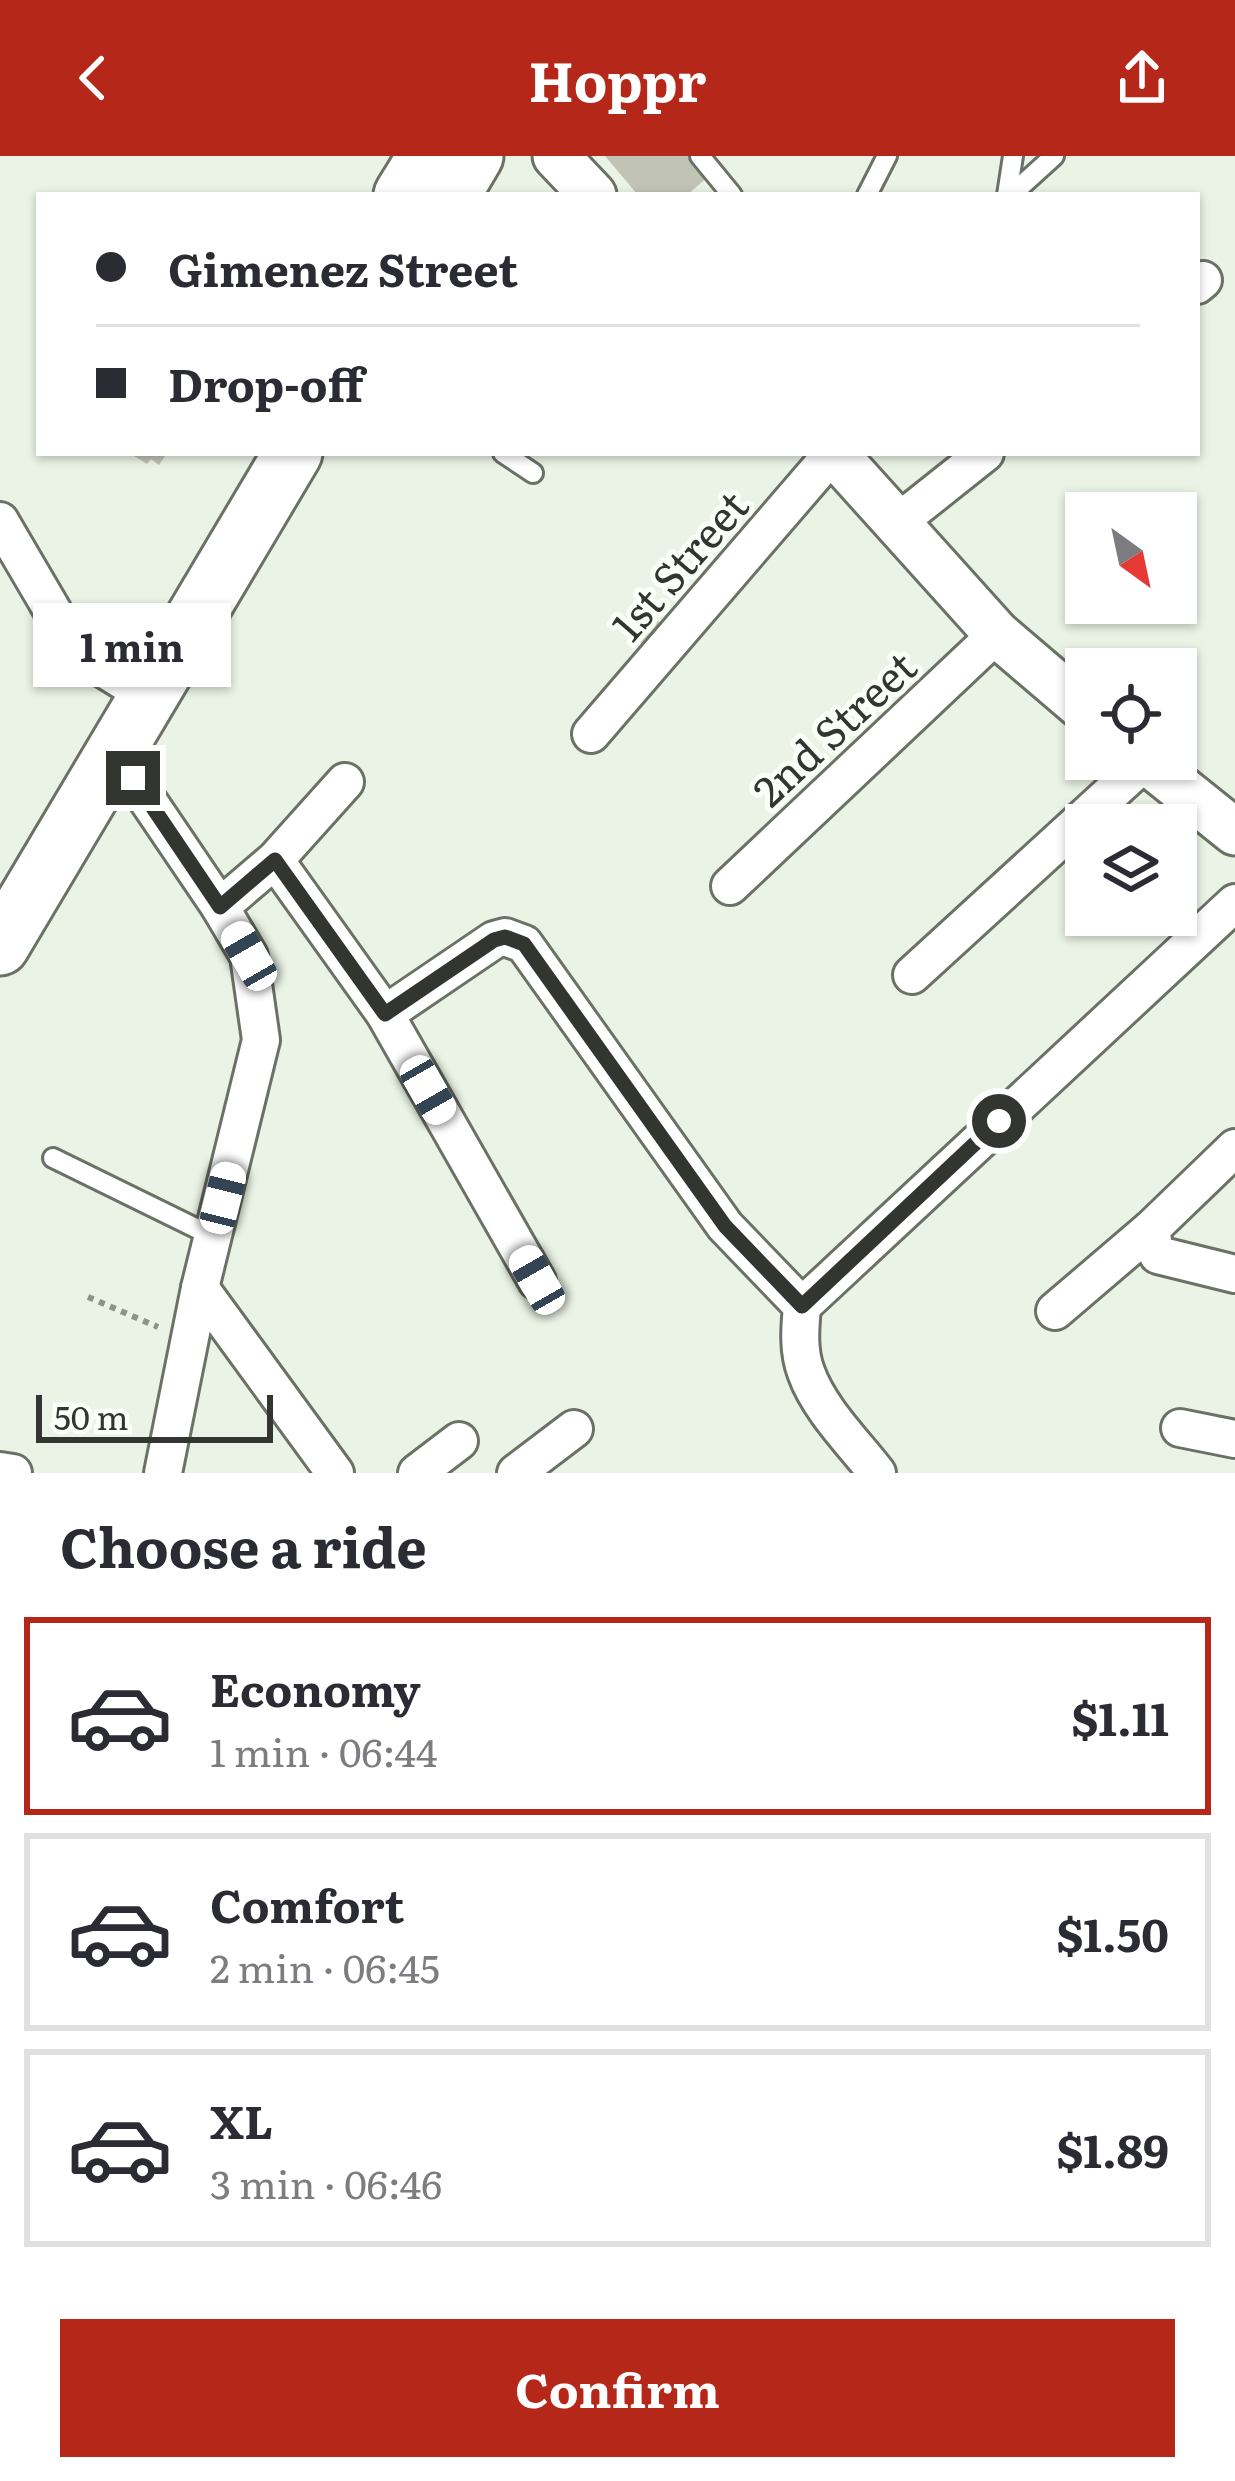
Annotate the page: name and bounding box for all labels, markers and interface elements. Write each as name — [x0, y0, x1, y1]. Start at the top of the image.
text: Hoppr — [529, 38, 706, 119]
icon: back — [60, 45, 126, 111]
icon: share — [1109, 45, 1175, 111]
text: Gimenez Street — [168, 234, 518, 301]
text: Drop-off — [168, 349, 364, 416]
street label: 1st Street — [595, 475, 761, 653]
north arrow — [1065, 492, 1197, 624]
map controls — [1065, 492, 1197, 936]
callout: 1 min — [34, 604, 232, 688]
text: 1 min — [80, 616, 184, 674]
street label: 2nd Street — [738, 635, 928, 819]
button: locate — [1065, 648, 1197, 780]
route end — [106, 751, 160, 805]
button: layers — [1065, 804, 1197, 936]
car — [215, 916, 283, 996]
car — [394, 1050, 462, 1130]
route start — [972, 1094, 1026, 1148]
car — [197, 1159, 249, 1237]
car — [503, 1240, 571, 1320]
scale bar — [36, 1389, 273, 1442]
text: 50 m — [54, 1391, 128, 1440]
text: Choose a ride — [60, 1504, 427, 1585]
text: Economy — [210, 1654, 421, 1721]
icon: car — [66, 1662, 174, 1770]
text: $1.11 — [1072, 1683, 1169, 1750]
text: 1 min · 06:44 — [210, 1721, 438, 1779]
text: Comfort — [210, 1870, 404, 1937]
icon: car — [66, 1878, 174, 1986]
text: $1.50 — [1057, 1899, 1169, 1966]
text: 2 min · 06:45 — [210, 1937, 440, 1995]
text: XL — [210, 2086, 273, 2153]
icon: car — [66, 2094, 174, 2202]
text: $1.89 — [1057, 2115, 1169, 2182]
text: 3 min · 06:46 — [210, 2153, 442, 2211]
button: Confirm — [60, 2319, 1175, 2457]

